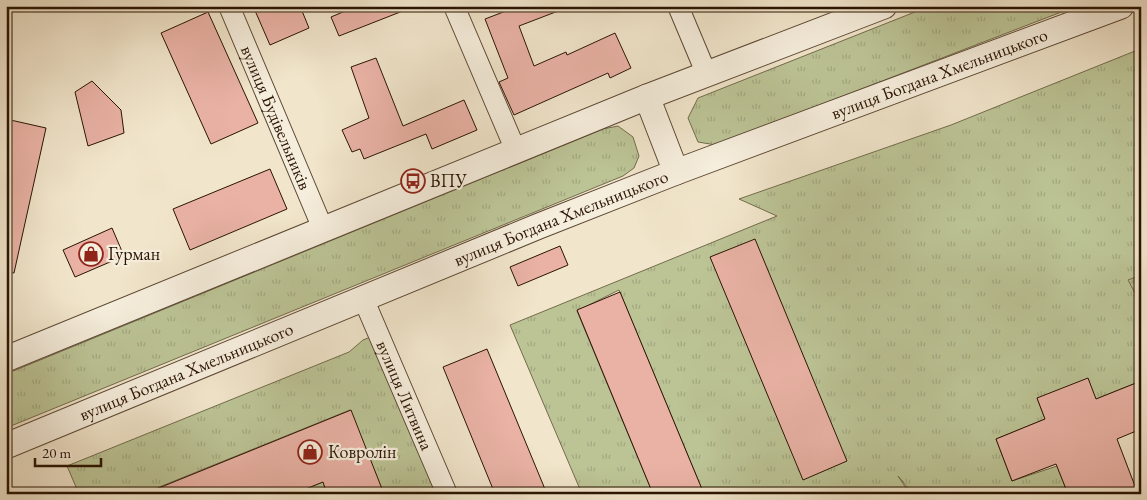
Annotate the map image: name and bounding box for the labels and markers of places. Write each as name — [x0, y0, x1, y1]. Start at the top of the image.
bus stop icon: ВПУ — [400, 168, 426, 194]
place label: ВПУ — [430, 169, 467, 192]
shop icon: Гурман — [78, 241, 104, 267]
place label: Гурман — [108, 242, 160, 265]
shop icon: Ковролін — [297, 439, 323, 465]
place label: Ковролін — [328, 440, 396, 463]

